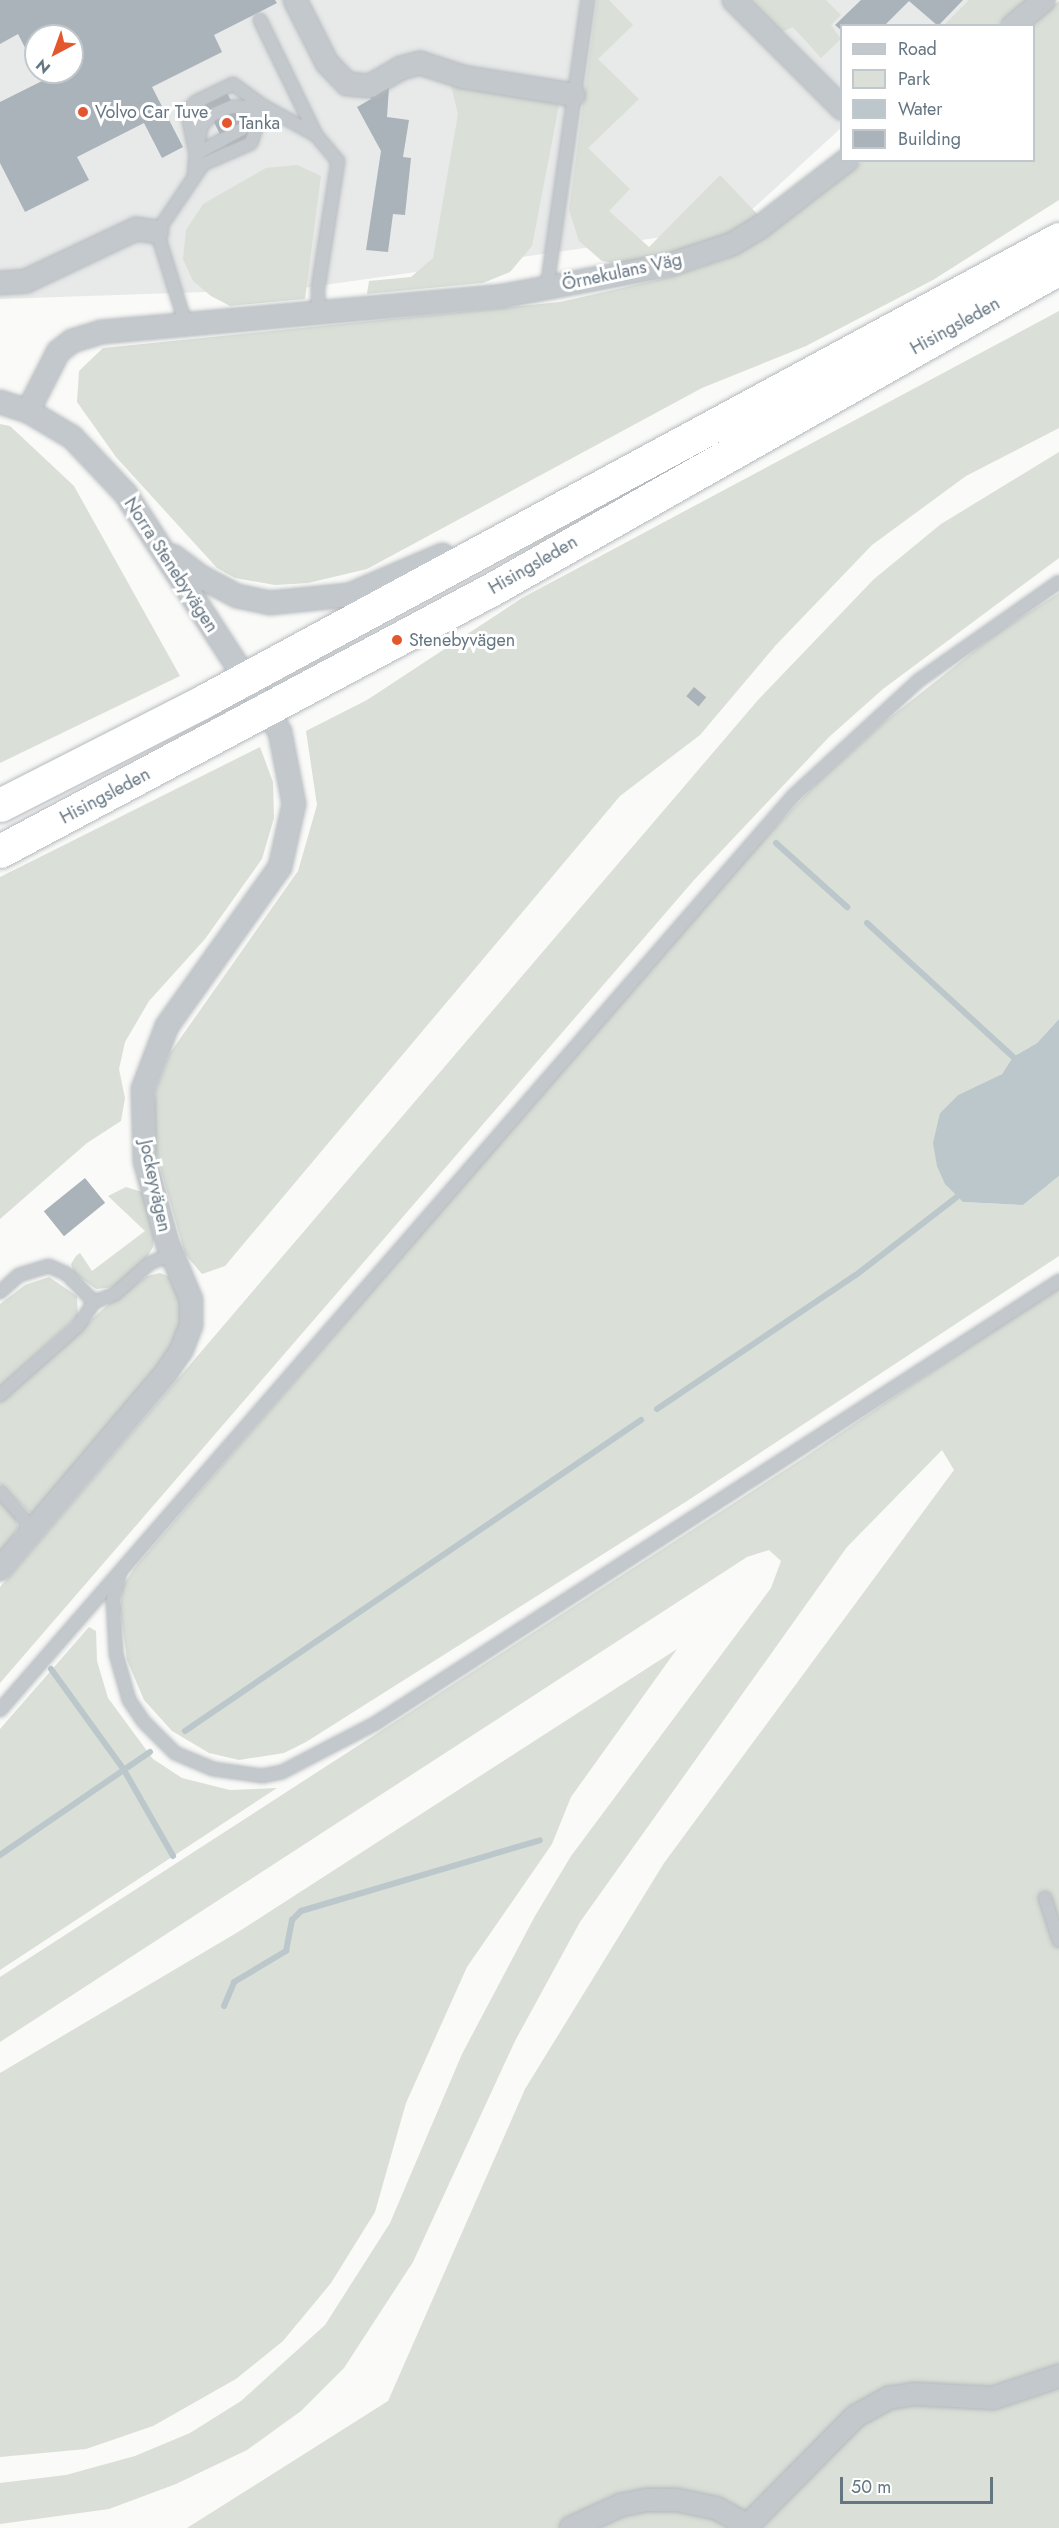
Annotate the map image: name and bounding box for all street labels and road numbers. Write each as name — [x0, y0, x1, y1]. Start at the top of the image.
street label: Örnekulans Väg — [560, 249, 684, 295]
street label: Hisingsleden — [907, 293, 1003, 359]
street label: Norra Stenebyvägen — [119, 494, 223, 636]
street label: Hisingsleden — [485, 531, 581, 599]
street label: Hisingsleden — [56, 763, 154, 829]
street label: Jockeyvägen — [135, 1138, 175, 1234]

